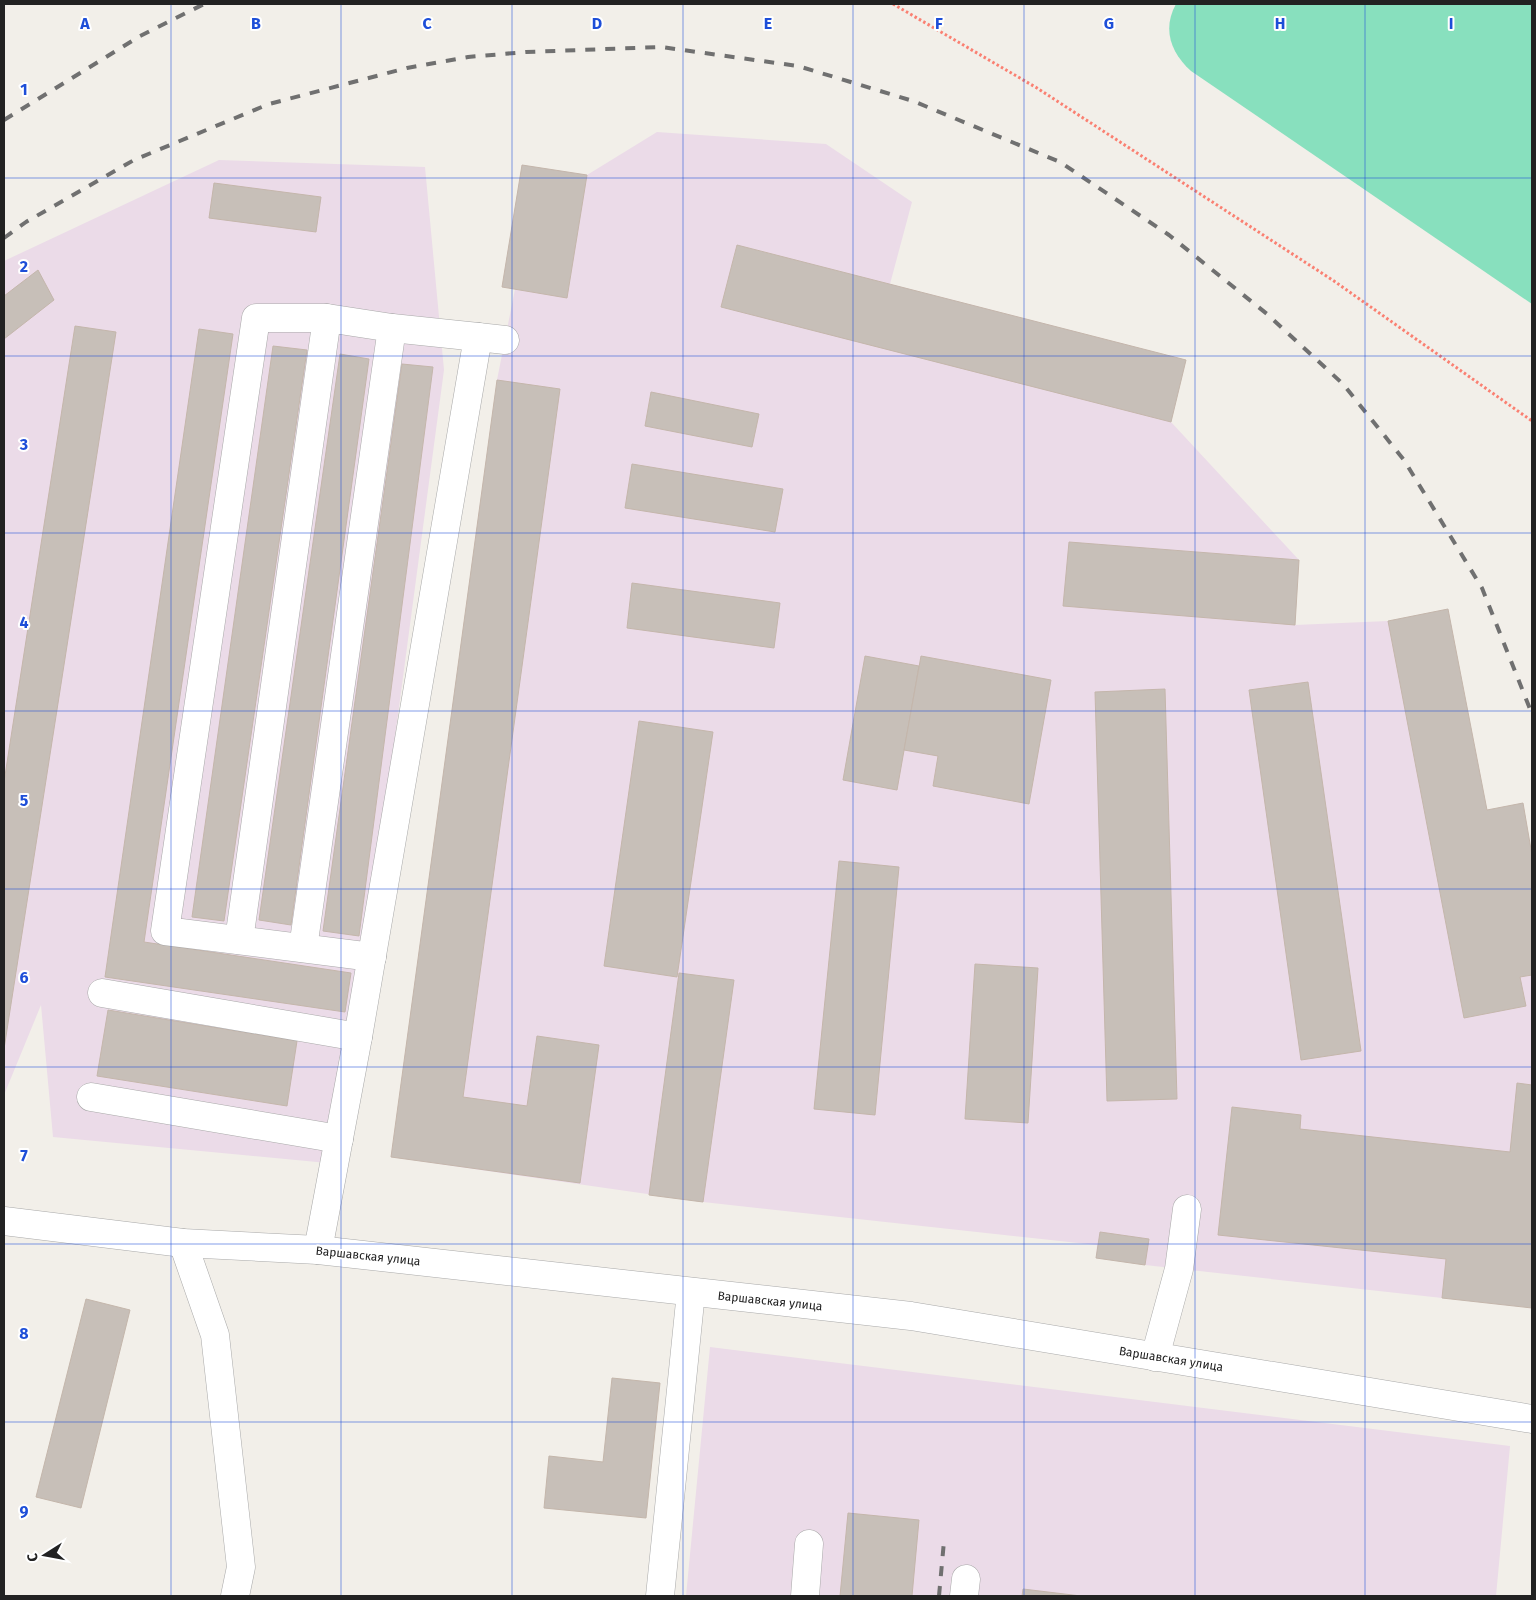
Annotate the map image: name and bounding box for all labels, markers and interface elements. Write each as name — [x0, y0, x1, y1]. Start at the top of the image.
text: A — [79, 14, 90, 33]
text: B — [251, 14, 261, 33]
text: C — [422, 14, 432, 33]
text: D — [592, 14, 602, 33]
text: E — [764, 14, 772, 33]
text: F — [935, 14, 943, 33]
text: G — [1104, 14, 1114, 33]
text: H — [1275, 14, 1285, 33]
text: I — [1449, 14, 1453, 33]
text: 1 — [20, 80, 28, 99]
text: 2 — [20, 257, 28, 276]
text: 3 — [19, 435, 28, 454]
text: 4 — [19, 613, 29, 632]
text: 5 — [20, 791, 29, 810]
text: 6 — [19, 968, 29, 987]
text: 7 — [20, 1146, 28, 1165]
street label: Варшавская улица — [315, 1244, 421, 1268]
street label: Варшавская улица — [717, 1289, 823, 1313]
text: 8 — [19, 1324, 29, 1343]
street label: Варшавская улица — [1118, 1344, 1224, 1374]
text: 9 — [20, 1502, 29, 1521]
north arrow — [20, 1530, 70, 1580]
text: С — [24, 1552, 42, 1563]

